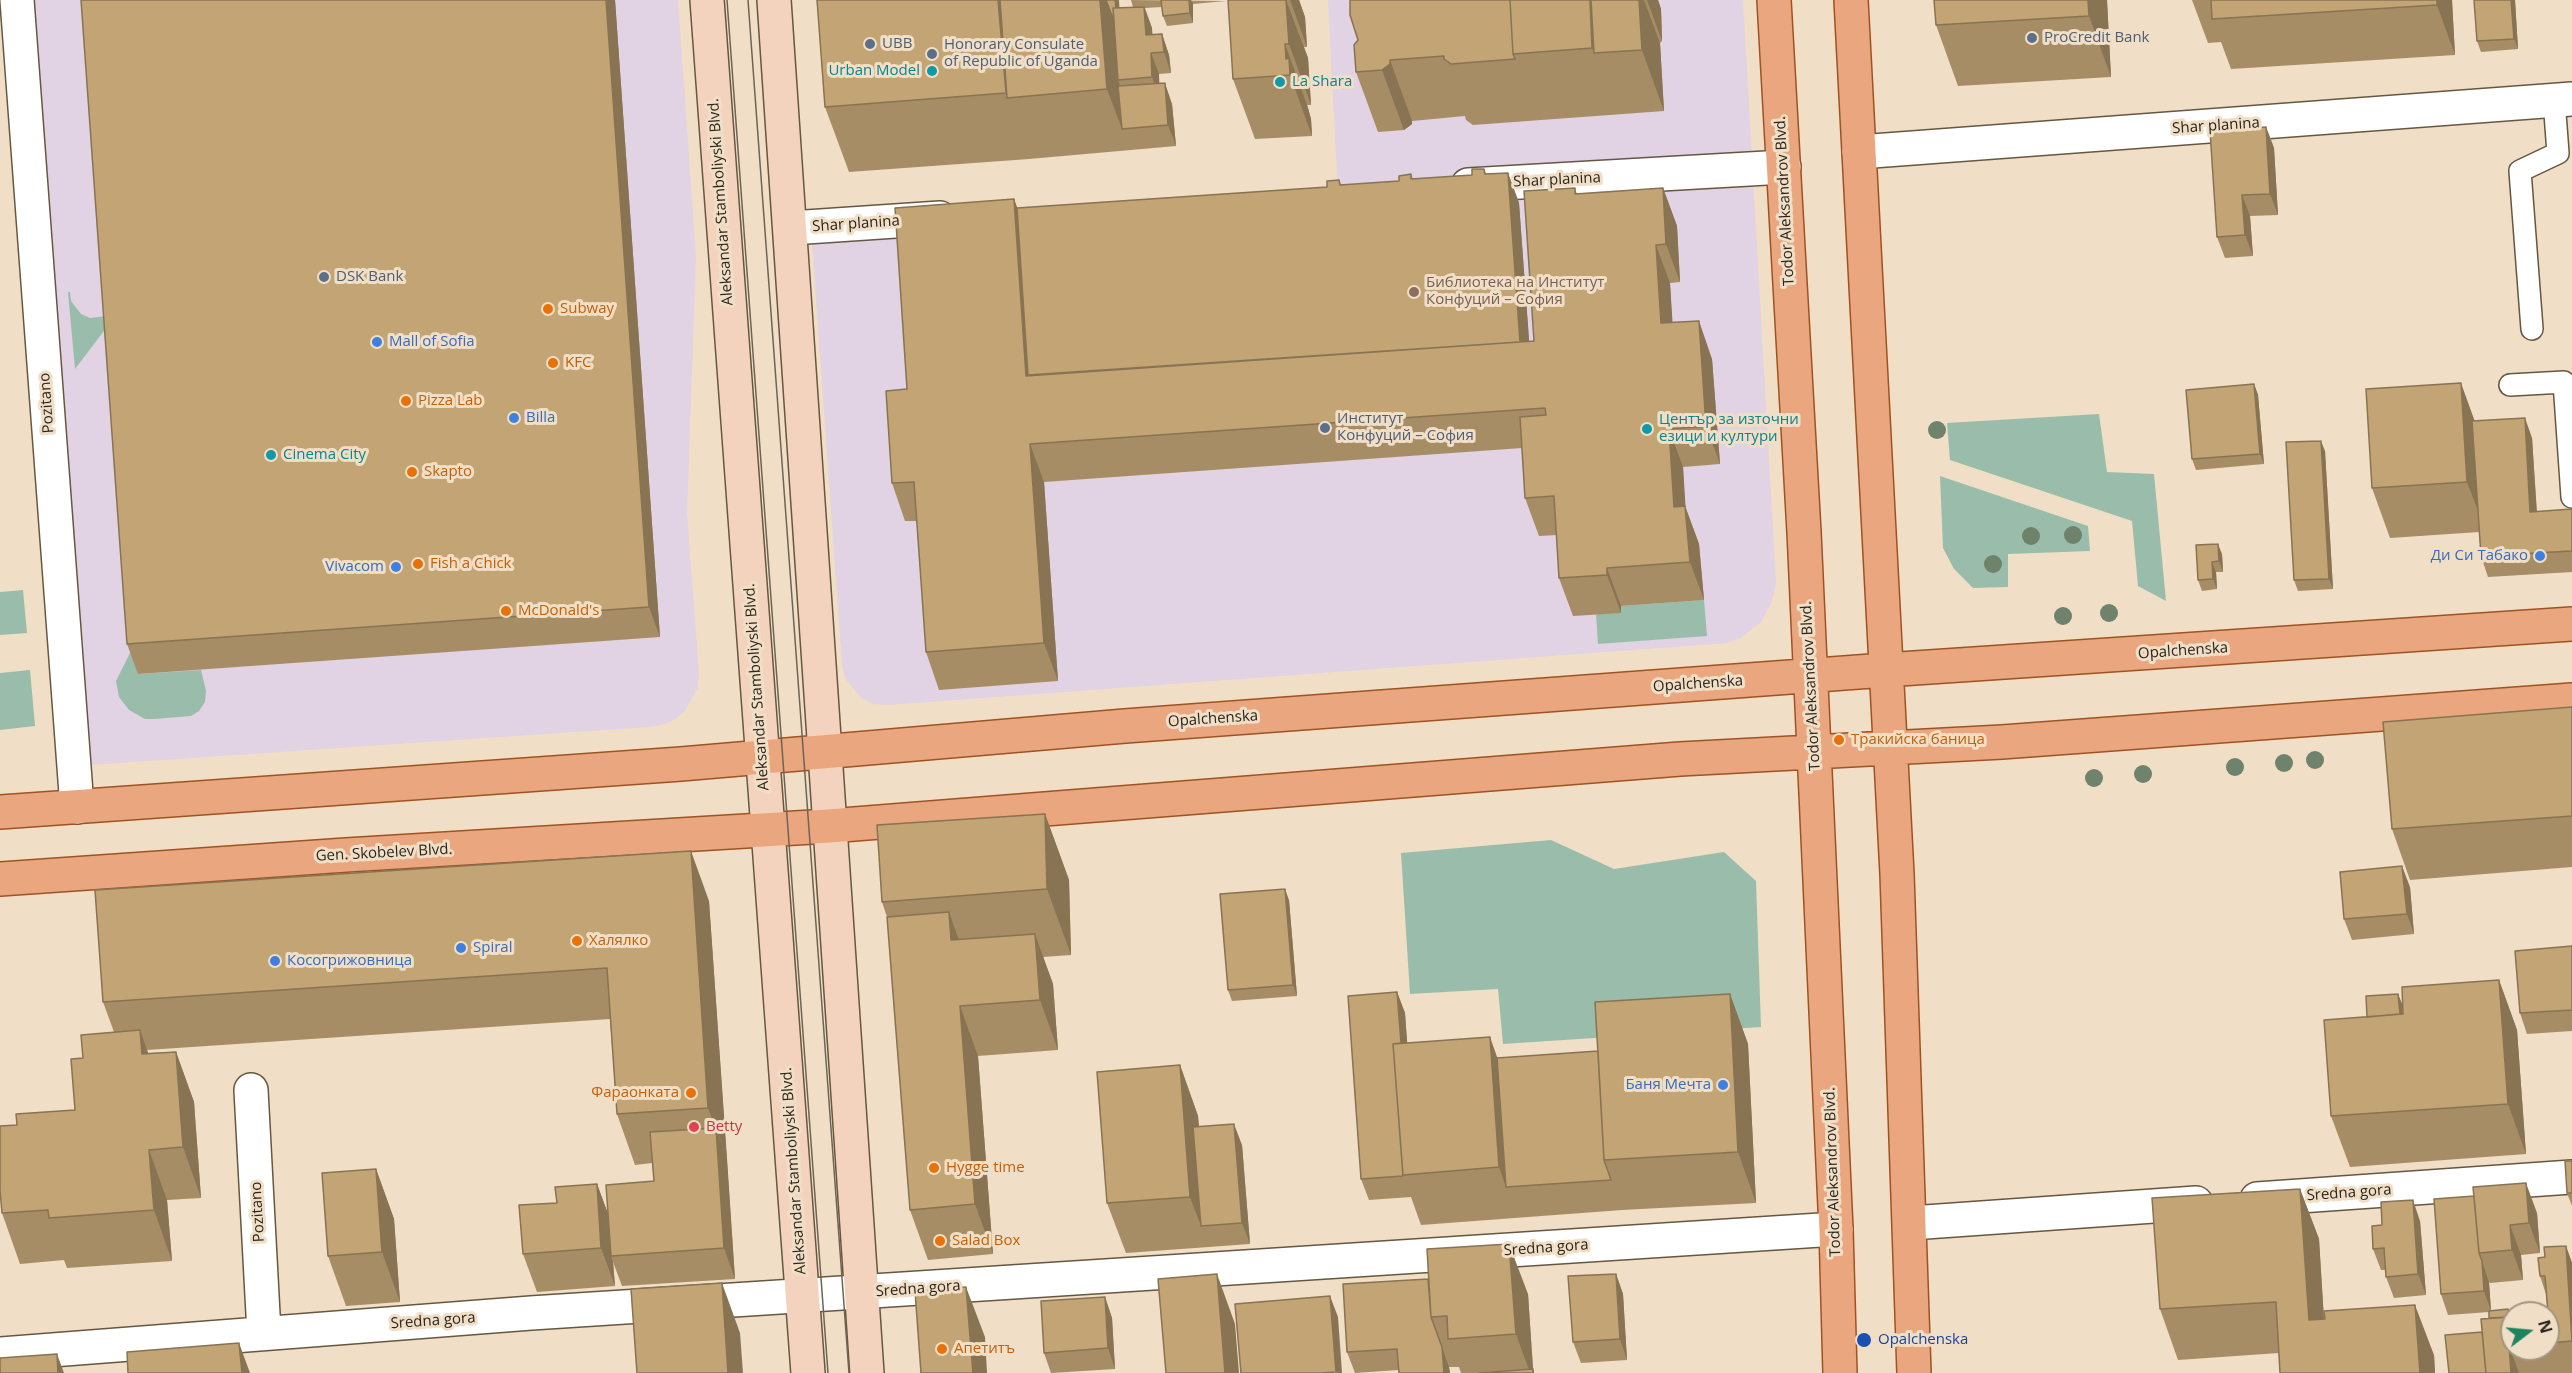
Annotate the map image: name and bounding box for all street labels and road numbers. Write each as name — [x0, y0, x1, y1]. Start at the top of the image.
street label: Aleksandar Stamboliyski Blvd. — [705, 98, 737, 306]
street label: Shar planina — [2172, 114, 2260, 138]
street label: Todor Aleksandrov Blvd. — [1772, 116, 1798, 286]
street label: Shar planina — [1513, 169, 1601, 191]
street label: Shar planina — [812, 212, 900, 236]
street label: Pozitano — [36, 372, 58, 434]
street label: Aleksandar Stamboliyski Blvd. — [741, 583, 773, 791]
street label: Todor Aleksandrov Blvd. — [1798, 601, 1824, 771]
street label: Opalchenska — [2137, 639, 2229, 663]
street label: Opalchenska — [1652, 672, 1744, 696]
street label: Opalchenska — [1167, 707, 1259, 731]
street label: Gen. Skobelev Blvd. — [315, 840, 453, 866]
street label: Aleksandar Stamboliyski Blvd. — [778, 1067, 810, 1275]
street label: Todor Aleksandrov Blvd. — [1821, 1087, 1845, 1257]
street label: Pozitano — [247, 1181, 269, 1243]
street label: Sredna gora — [2306, 1181, 2392, 1205]
street label: Sredna gora — [1503, 1236, 1589, 1260]
street label: Sredna gora — [875, 1277, 961, 1301]
street label: Sredna gora — [390, 1309, 476, 1333]

